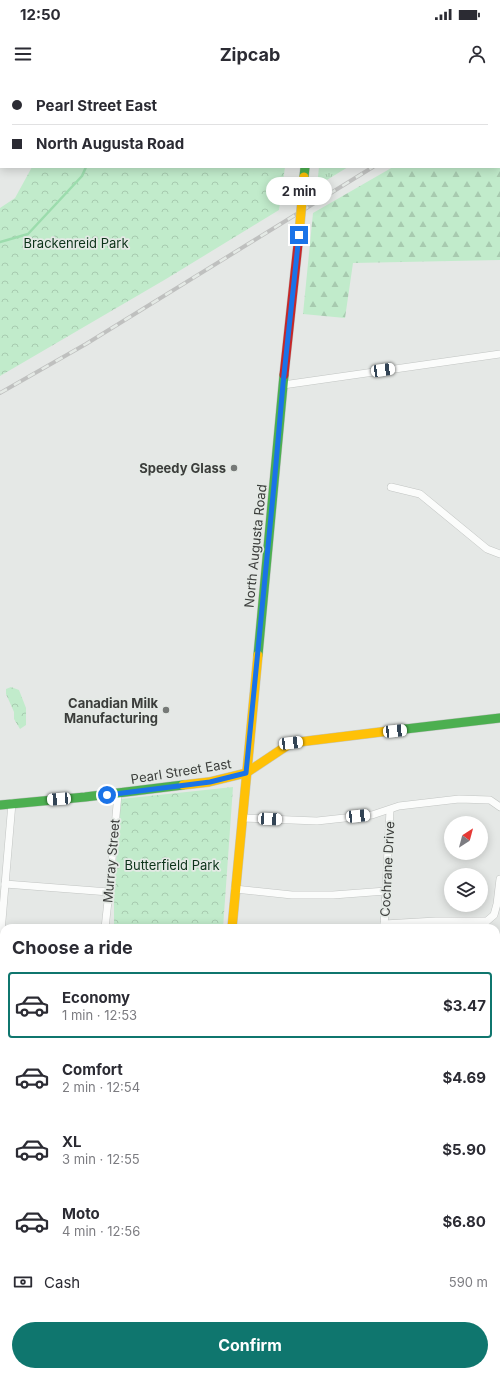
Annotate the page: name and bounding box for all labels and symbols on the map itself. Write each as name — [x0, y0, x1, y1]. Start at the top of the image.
callout: 2 min — [266, 177, 332, 205]
route end — [290, 226, 308, 244]
park label: Brackenreid Park — [23, 235, 129, 251]
car — [370, 362, 396, 378]
place label: Speedy Glass — [139, 460, 226, 476]
marker: Speedy Glass — [229, 463, 239, 473]
street label: North Augusta Road — [241, 483, 269, 609]
place label: Canadian Milk Manufacturing — [64, 695, 158, 726]
marker: Canadian Milk Manufacturing — [161, 705, 171, 715]
car — [382, 724, 408, 738]
car — [278, 736, 304, 750]
street label: Pearl Street East — [130, 755, 232, 787]
route start — [98, 786, 116, 804]
car — [47, 792, 71, 806]
car — [345, 809, 371, 823]
car — [258, 812, 282, 826]
north arrow — [444, 816, 488, 860]
street label: Murray Street — [99, 818, 123, 904]
street label: Cochrane Drive — [377, 821, 397, 917]
park label: Butterfield Park — [124, 857, 220, 873]

